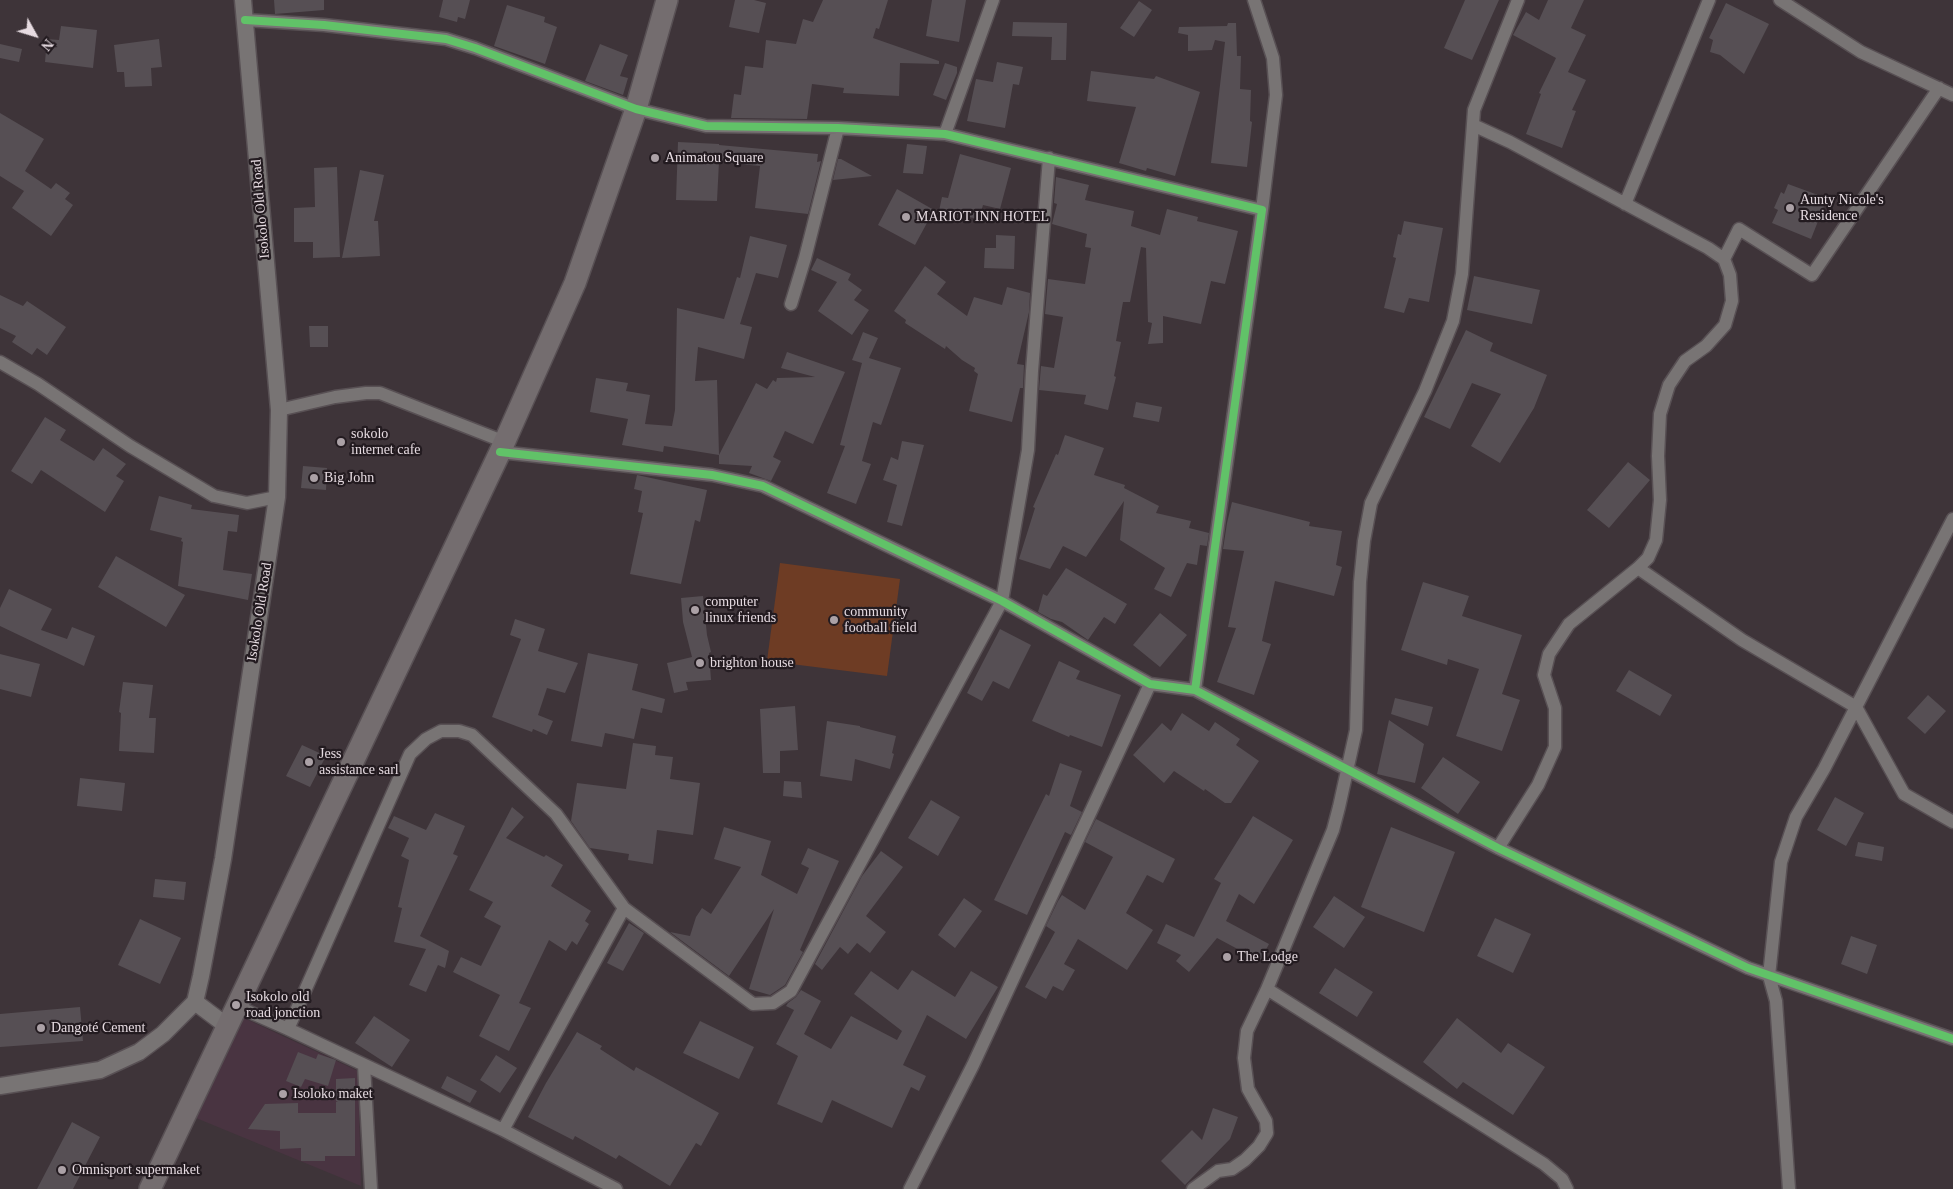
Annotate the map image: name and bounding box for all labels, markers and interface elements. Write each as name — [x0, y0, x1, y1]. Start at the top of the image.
north arrow — [10, 10, 60, 60]
text: N — [38, 36, 56, 53]
place label: Animatou Square — [665, 150, 763, 166]
marker: Animatou Square — [649, 152, 661, 164]
street label: Isokolo Old Road — [248, 159, 274, 259]
place label: Aunty Nicole's Residence — [1800, 192, 1884, 224]
marker: Aunty Nicole's Residence — [1784, 202, 1796, 214]
place label: MARIOT INN HOTEL — [916, 209, 1049, 225]
marker: MARIOT INN HOTEL — [900, 211, 912, 223]
place label: sokolo internet cafe — [351, 426, 421, 458]
marker: sokolo internet cafe — [335, 436, 347, 448]
place label: Big John — [324, 470, 374, 486]
marker: Big John — [308, 472, 320, 484]
street label: Isokolo Old Road — [244, 562, 276, 662]
place label: computer linux friends — [705, 594, 776, 626]
marker: computer linux friends — [689, 604, 701, 616]
place label: community football field — [844, 604, 917, 636]
marker: community football field — [828, 614, 840, 626]
place label: brighton house — [710, 655, 794, 671]
marker: brighton house — [694, 657, 706, 669]
place label: Jess assistance sarl — [319, 746, 399, 779]
marker: Jess assistance sarl — [303, 756, 315, 768]
place label: The Lodge — [1237, 949, 1298, 965]
marker: The Lodge — [1221, 951, 1233, 963]
place label: Isokolo old road jonction — [246, 989, 320, 1022]
marker: Isokolo old road jonction — [230, 999, 242, 1011]
place label: Dangoté Cement — [51, 1020, 145, 1036]
marker: Dangoté Cement — [35, 1022, 47, 1034]
place label: Isoloko maket — [293, 1086, 373, 1102]
marker: Isoloko maket — [277, 1088, 289, 1100]
place label: Omnisport supermaket — [72, 1162, 200, 1178]
marker: Omnisport supermaket — [56, 1164, 68, 1176]

